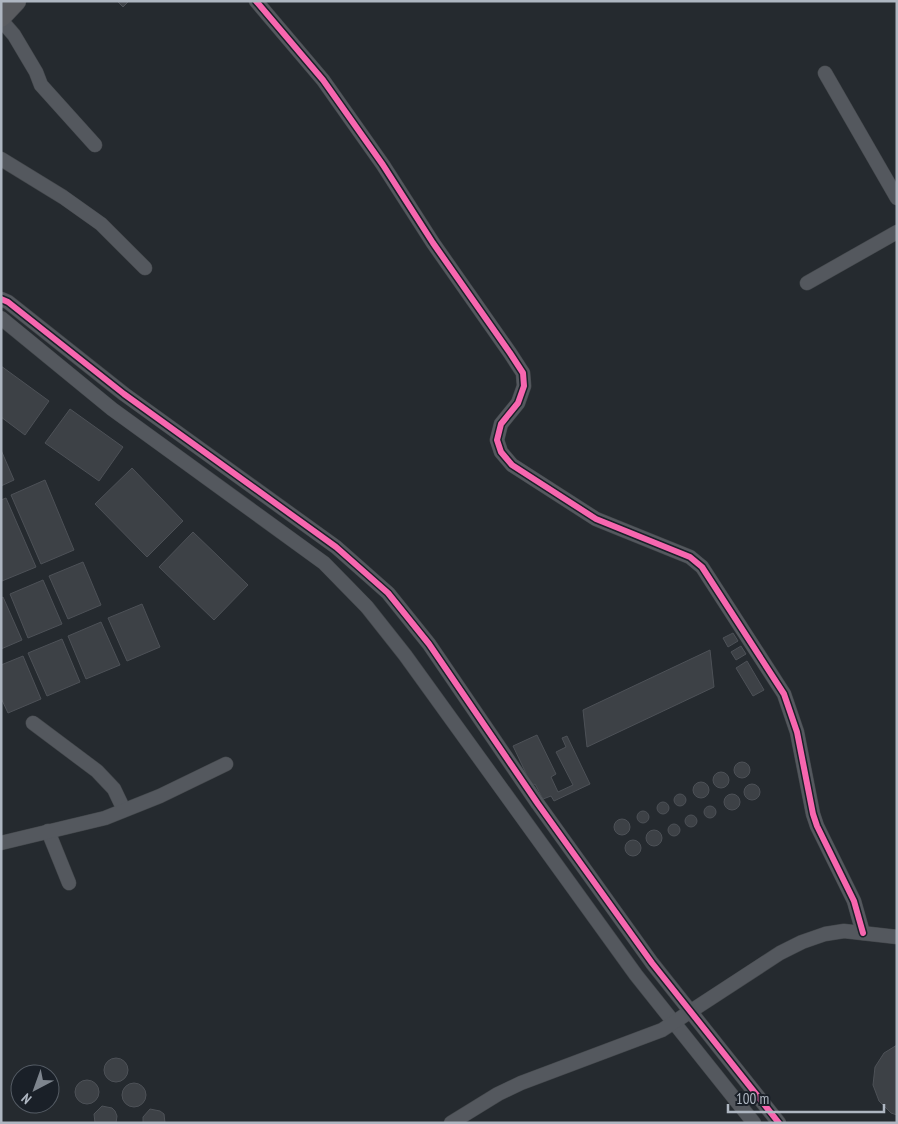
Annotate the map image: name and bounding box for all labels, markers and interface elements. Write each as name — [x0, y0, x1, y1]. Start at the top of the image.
north arrow — [10, 1064, 60, 1114]
scale bar — [728, 1082, 884, 1114]
text: 100 m — [736, 1089, 769, 1108]
text: N — [18, 1090, 35, 1108]

